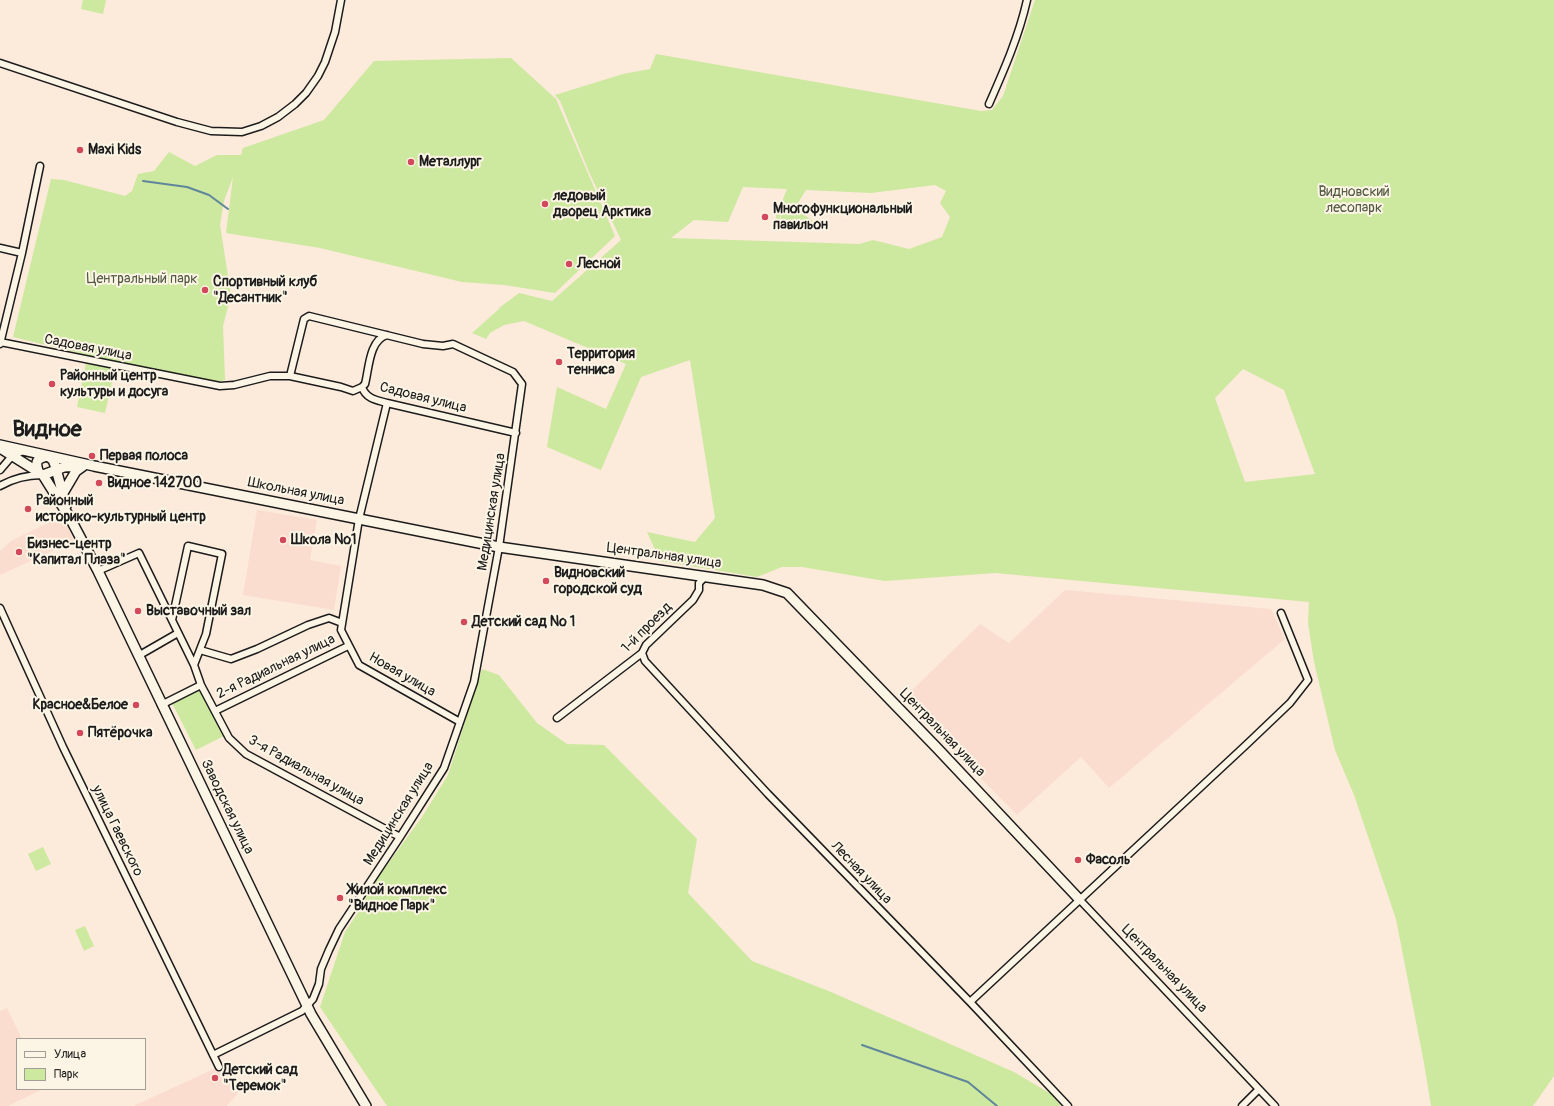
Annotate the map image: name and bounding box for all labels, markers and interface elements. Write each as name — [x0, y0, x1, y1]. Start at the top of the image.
place label: Maxi Kids — [88, 142, 141, 158]
marker: Maxi Kids — [75, 145, 85, 155]
place label: Металлург — [419, 154, 482, 170]
marker: Металлург — [406, 157, 416, 167]
park label: Видновский лесопарк — [1318, 184, 1390, 216]
place label: ледовый дворец Арктика — [553, 188, 651, 220]
marker: ледовый дворец Арктика — [540, 199, 550, 209]
place label: Многофункциональный павильон — [773, 201, 912, 234]
marker: Многофункциональный павильон — [760, 212, 770, 222]
place label: Лесной — [577, 256, 621, 272]
marker: Лесной — [564, 259, 574, 269]
park label: Центральный парк — [87, 271, 197, 287]
place label: Спортивный клуб "Десантник" — [213, 274, 317, 306]
marker: Спортивный клуб "Десантник" — [200, 285, 210, 295]
street label: Садовая улица — [43, 331, 133, 365]
place label: Территория тенниса — [567, 346, 635, 378]
marker: Территория тенниса — [554, 357, 564, 367]
place label: Районный центр культуры и досуга — [60, 368, 168, 400]
marker: Районный центр культуры и досуга — [47, 379, 57, 389]
street label: Садовая улица — [378, 379, 468, 417]
district label: Видное — [12, 417, 82, 443]
place label: Первая полоса — [100, 448, 188, 464]
marker: Первая полоса — [87, 451, 97, 461]
street label: Медицинская улица — [474, 452, 510, 572]
street label: Школьная улица — [246, 474, 346, 510]
place label: Видное 142700 — [107, 475, 202, 491]
marker: Видное 142700 — [94, 478, 104, 488]
place label: Районный историко-культурный центр — [36, 493, 206, 526]
marker: Районный историко-культурный центр — [23, 504, 33, 514]
place label: Школа №1 — [291, 532, 357, 548]
marker: Школа №1 — [278, 535, 288, 545]
place label: Бизнес-центр "Капитал Плаза" — [27, 536, 126, 568]
street label: Центральная улица — [606, 540, 722, 572]
marker: Бизнес-центр "Капитал Плаза" — [14, 547, 24, 557]
place label: Видновский городской суд — [554, 565, 642, 598]
marker: Видновский городской суд — [541, 576, 551, 586]
street label: 1-й проезд — [618, 599, 676, 657]
place label: Выставочный зал — [146, 603, 251, 619]
marker: Выставочный зал — [133, 606, 143, 616]
place label: Детский сад № 1 — [472, 614, 575, 630]
marker: Детский сад № 1 — [459, 617, 469, 627]
street label: 2-я Радиальная улица — [214, 631, 338, 703]
street label: Новая улица — [366, 649, 438, 701]
street label: Центральная улица — [896, 686, 988, 780]
place label: Красное&Белое — [32, 697, 128, 713]
marker: Красное&Белое — [131, 700, 141, 710]
place label: Пятёрочка — [88, 725, 152, 741]
marker: Пятёрочка — [75, 728, 85, 738]
street label: 3-я Радиальная улица — [245, 732, 367, 810]
street label: Заводская улица — [197, 757, 257, 857]
street label: Медицинская улица — [360, 759, 438, 869]
street label: улица Гаевского — [88, 783, 146, 879]
street label: Лесная улица — [827, 838, 895, 908]
place label: Фасоль — [1086, 852, 1130, 868]
marker: Фасоль — [1073, 855, 1083, 865]
place label: Жилой комплекс "Видное Парк" — [348, 882, 447, 914]
marker: Жилой комплекс "Видное Парк" — [335, 893, 345, 903]
street label: Центральная улица — [1118, 922, 1210, 1016]
legend — [16, 1038, 146, 1090]
text: Улица — [54, 1047, 86, 1062]
place label: Детский сад "Теремок" — [223, 1062, 298, 1094]
text: Парк — [54, 1067, 79, 1082]
marker: Детский сад "Теремок" — [210, 1073, 220, 1083]

